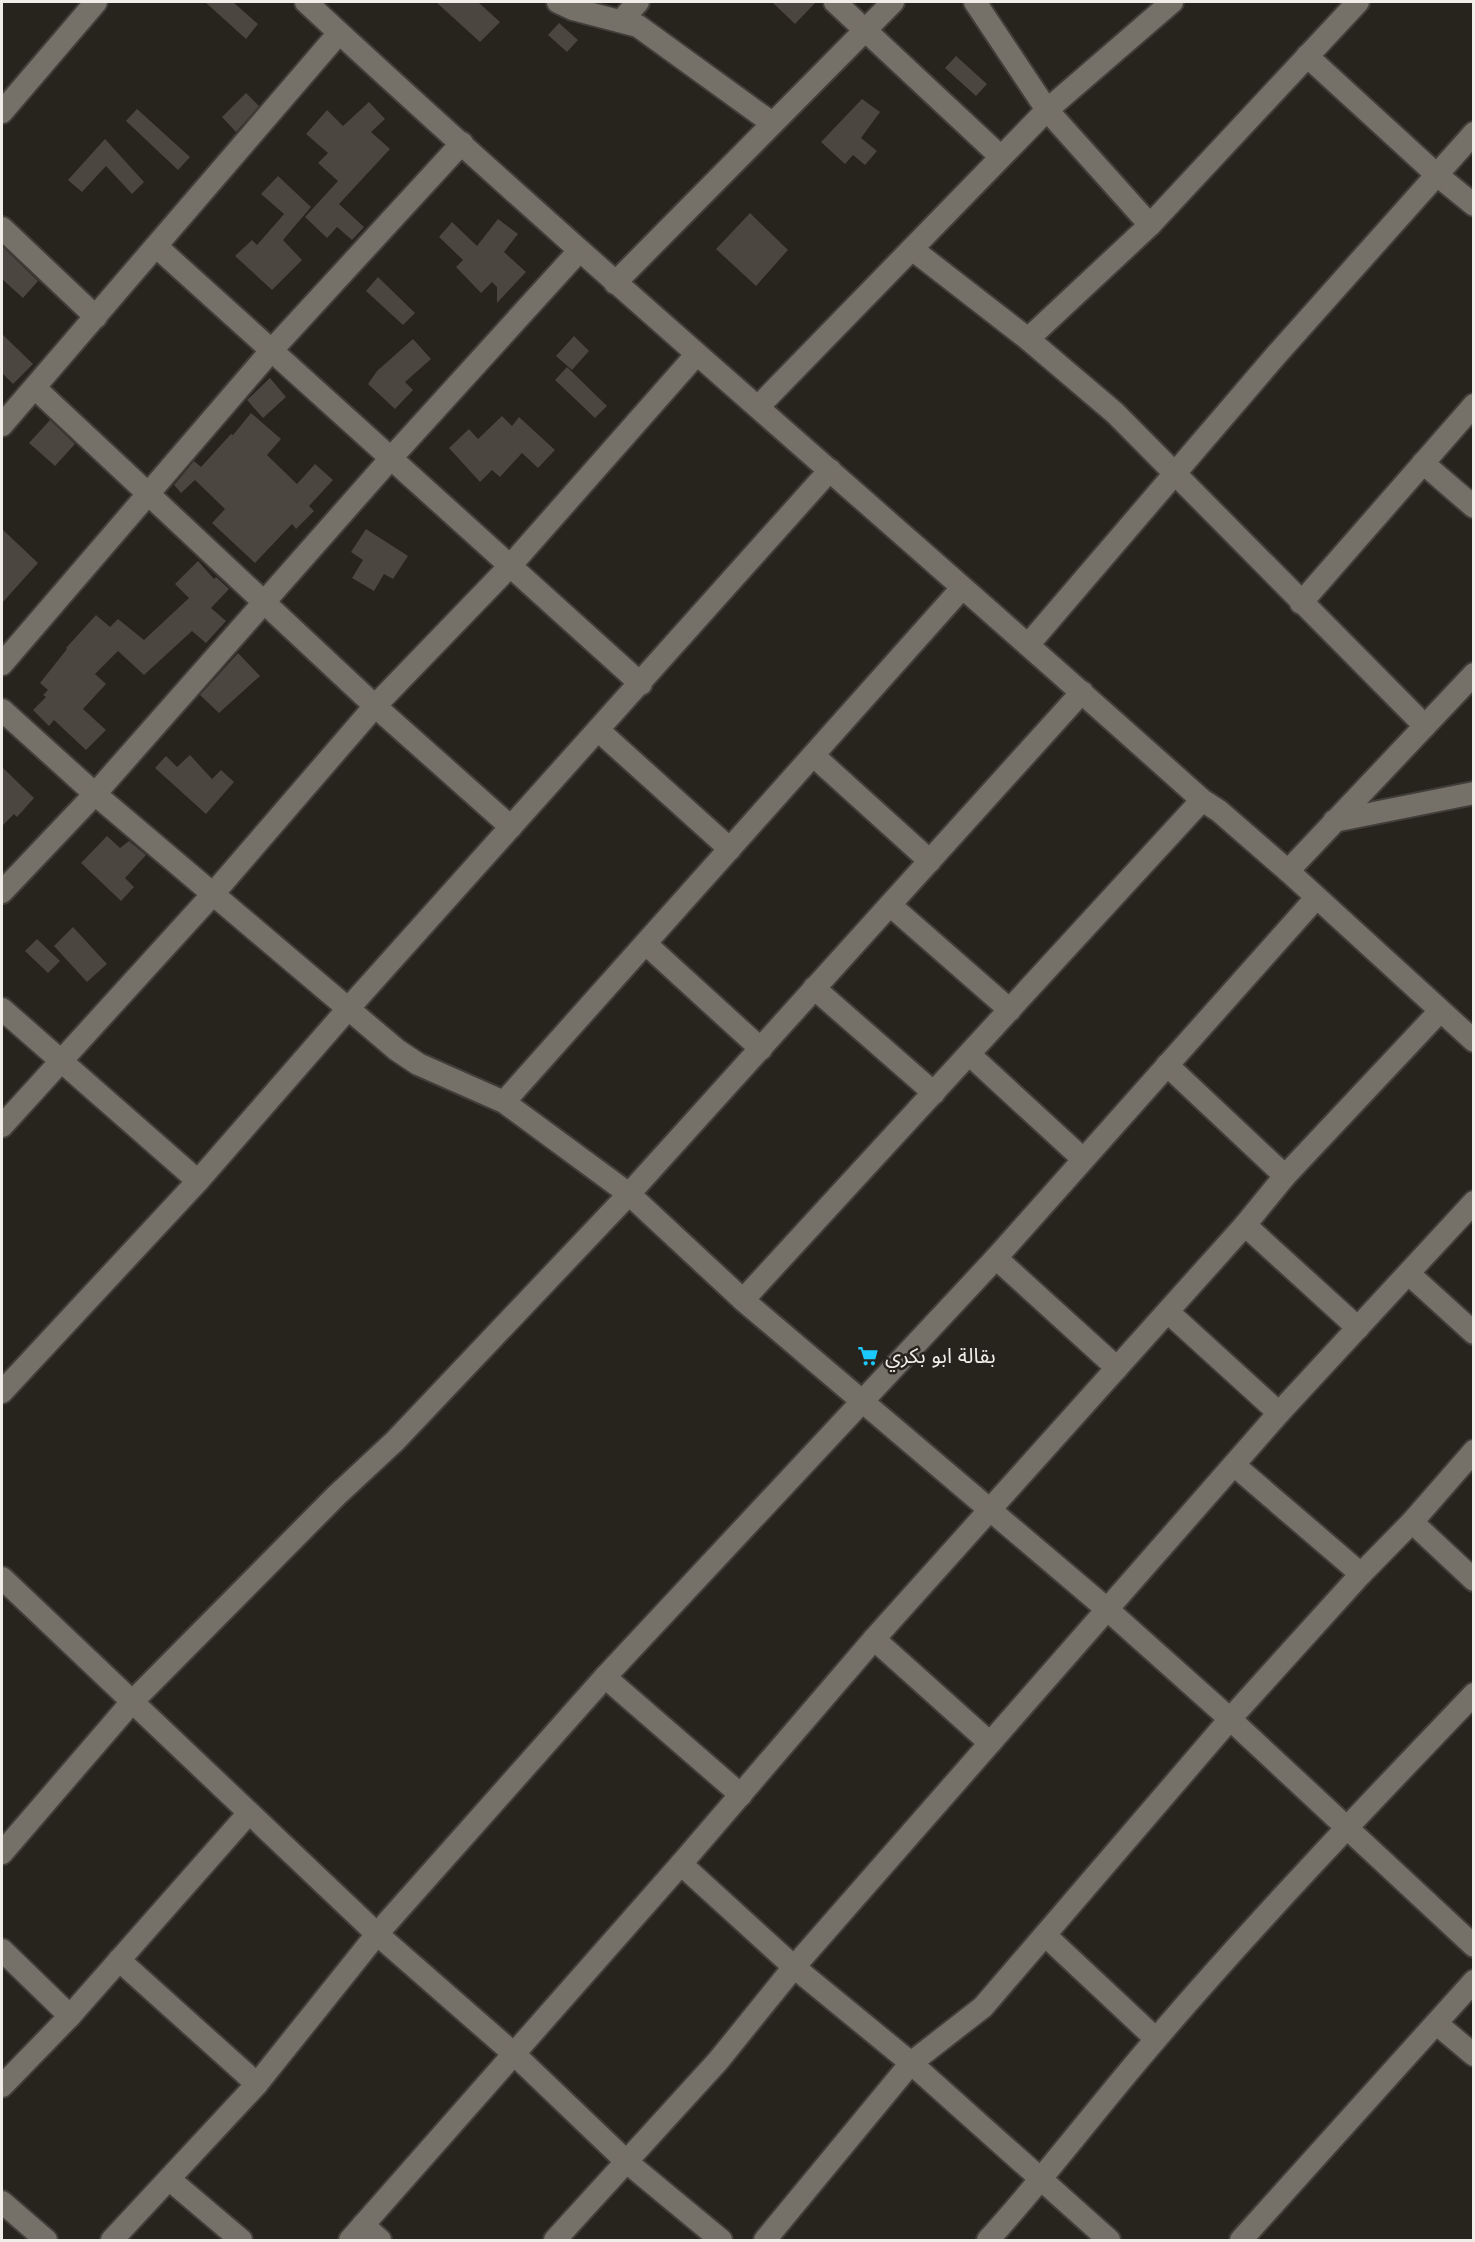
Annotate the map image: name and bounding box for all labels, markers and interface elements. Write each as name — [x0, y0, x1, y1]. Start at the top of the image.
supermarket icon: بقالة ابو بكري — [856, 1344, 880, 1368]
place label: بقالة ابو بكري — [885, 1344, 996, 1372]

